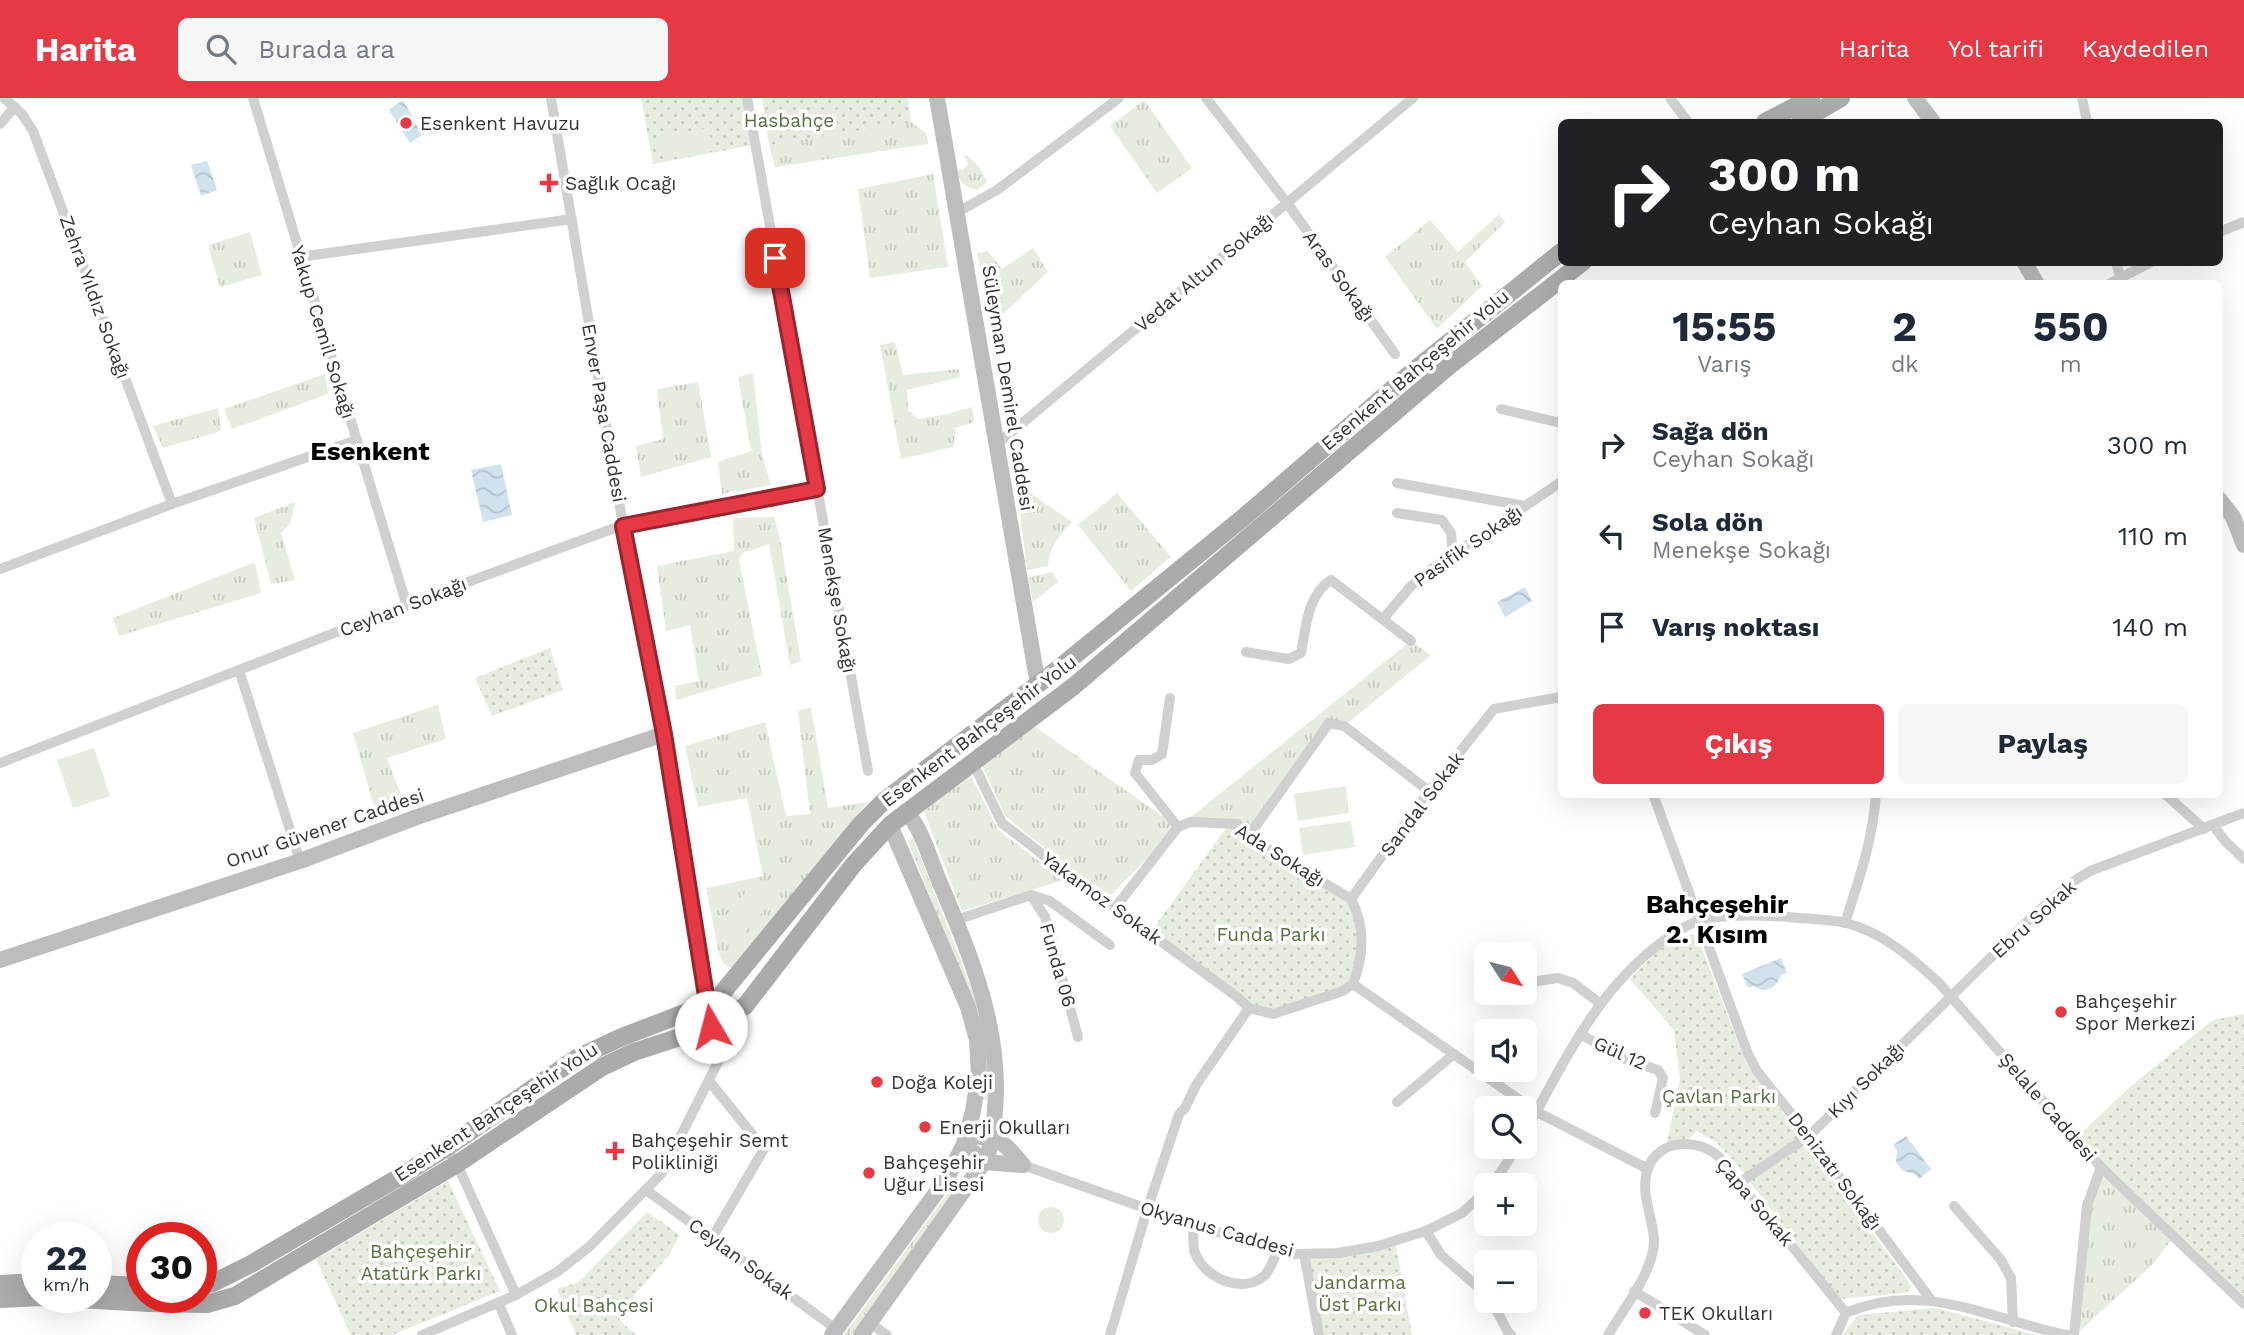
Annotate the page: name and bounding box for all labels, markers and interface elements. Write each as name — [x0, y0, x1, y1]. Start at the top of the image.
search box — [178, 18, 668, 81]
text: Harita — [35, 30, 136, 69]
icon: search — [202, 30, 240, 68]
text: Burada ara — [258, 34, 395, 64]
text: Harita — [1839, 35, 1910, 63]
text: Yol tarifi — [1948, 35, 2044, 63]
text: Kaydedilen — [2082, 35, 2209, 63]
park label: Hasbahçe — [744, 109, 834, 132]
place label: Esenkent Havuzu — [420, 112, 580, 135]
marker: Esenkent Havuzu — [398, 115, 414, 131]
text: 300 m — [1708, 145, 1860, 203]
icon: right — [1593, 147, 1684, 238]
place label: Sağlık Ocağı — [565, 172, 676, 195]
marker: Sağlık Ocağı — [539, 173, 559, 193]
text: Ceyhan Sokağı — [1708, 204, 1934, 242]
street label: Vedat Altun Sokağı — [1130, 207, 1278, 337]
street label: Zehra Yıldız Sokağı — [55, 212, 135, 382]
street label: Aras Sokağı — [1298, 226, 1380, 326]
pin — [745, 228, 805, 288]
icon: arrive — [756, 239, 794, 277]
street label: Yakup Cemil Sokağı — [286, 243, 360, 421]
street label: Süleyman Demirel Caddesi — [977, 263, 1039, 513]
street label: Esenkent Bahçeşehir Yolu — [1316, 285, 1514, 455]
text: 15:55 — [1672, 302, 1777, 351]
text: 2 — [1892, 302, 1917, 351]
text: 550 — [2033, 302, 2109, 351]
street label: Enver Paşa Caddesi — [577, 322, 631, 504]
text: Varış — [1697, 351, 1752, 378]
text: dk — [1891, 351, 1918, 378]
text: m — [2060, 351, 2082, 378]
text: Sağa dön — [1652, 416, 1769, 446]
icon: right — [1593, 426, 1631, 464]
text: 300 m — [2107, 430, 2188, 460]
district label: Esenkent — [310, 436, 430, 466]
text: Ceyhan Sokağı — [1652, 446, 1814, 473]
street label: Pasifik Sokağı — [1409, 500, 1527, 592]
text: Sola dön — [1652, 507, 1763, 537]
icon: left — [1593, 517, 1631, 555]
text: 110 m — [2118, 521, 2188, 551]
street label: Menekşe Sokağı — [813, 525, 861, 675]
text: Menekşe Sokağı — [1652, 537, 1831, 564]
street label: Ceyhan Sokağı — [336, 572, 470, 642]
icon: arrive — [1593, 608, 1631, 646]
text: Varış noktası — [1652, 612, 1819, 642]
text: 140 m — [2112, 612, 2188, 642]
street label: Esenkent Bahçeşehir Yolu — [877, 650, 1081, 812]
button: Çıkış — [1593, 704, 1884, 784]
button: Paylaş — [1898, 704, 2188, 784]
street label: Sandal Sokak — [1375, 747, 1469, 861]
street label: Onur Güvener Caddesi — [223, 783, 427, 873]
street label: Ada Sokağı — [1231, 818, 1329, 892]
street label: Yakamoz Sokak — [1037, 847, 1167, 949]
street label: Ebru Sokak — [1987, 875, 2081, 963]
district label: Bahçeşehir 2. Kısım — [1646, 889, 1789, 949]
street label: Funda 06 — [1035, 920, 1081, 1010]
park label: Funda Parkı — [1217, 923, 1325, 946]
north arrow — [1474, 942, 1536, 1004]
map controls — [1474, 942, 1537, 1313]
position arrow — [674, 990, 748, 1064]
place label: Bahçeşehir Spor Merkezi — [2075, 990, 2196, 1035]
marker: Bahçeşehir Spor Merkezi — [2053, 1004, 2069, 1020]
button: sound — [1474, 1019, 1537, 1082]
street label: Gül 12 — [1590, 1031, 1650, 1075]
street label: Kıyı Sokağı — [1823, 1037, 1909, 1123]
street label: Esenkent Bahçeşehir Yolu — [390, 1038, 602, 1186]
street label: Şelale Caddesi — [1995, 1048, 2101, 1166]
place label: Doğa Koleji — [891, 1071, 993, 1094]
marker: Doğa Koleji — [869, 1074, 885, 1090]
park label: Çavlan Parkı — [1662, 1085, 1776, 1108]
button: search — [1474, 1096, 1537, 1159]
street label: Denizatı Sokağı — [1783, 1108, 1887, 1234]
place label: Enerji Okulları — [939, 1116, 1070, 1139]
marker: Enerji Okulları — [917, 1119, 933, 1135]
place label: Bahçeşehir Semt Polikliniği — [631, 1129, 788, 1174]
marker: Bahçeşehir Semt Polikliniği — [605, 1141, 625, 1161]
place label: Bahçeşehir Uğur Lisesi — [883, 1151, 985, 1196]
street label: Çapa Sokak — [1711, 1153, 1799, 1251]
marker: Bahçeşehir Uğur Lisesi — [861, 1165, 877, 1181]
button: + — [1474, 1173, 1537, 1236]
street label: Okyanus Caddesi — [1137, 1196, 1297, 1262]
street label: Ceylan Sokak — [684, 1213, 798, 1305]
speed limit sign: 30 — [126, 1222, 217, 1313]
text: 22 — [46, 1237, 87, 1279]
park label: Bahçeşehir Atatürk Parkı — [361, 1240, 481, 1285]
button: − — [1474, 1250, 1537, 1313]
park label: Jandarma Üst Parkı — [1314, 1271, 1406, 1316]
text: km/h — [43, 1274, 90, 1295]
park label: Okul Bahçesi — [534, 1294, 654, 1317]
place label: TEK Okulları — [1659, 1302, 1773, 1325]
marker: TEK Okulları — [1637, 1305, 1653, 1321]

